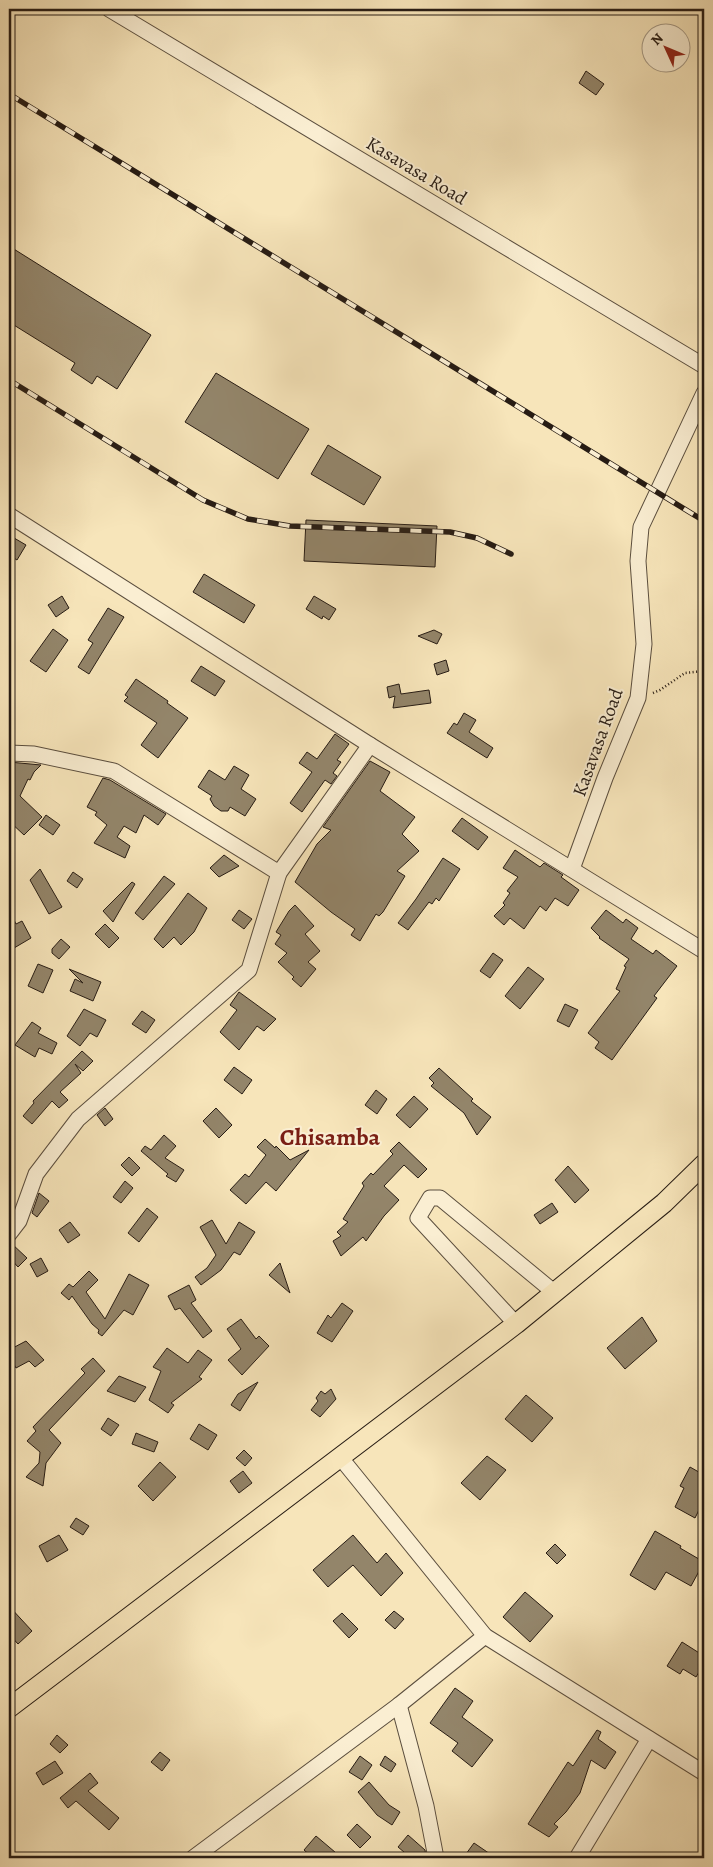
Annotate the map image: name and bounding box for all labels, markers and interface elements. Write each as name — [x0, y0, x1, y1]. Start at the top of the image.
north arrow — [640, 22, 690, 72]
text: N — [647, 29, 667, 50]
street label: Kasavasa Road — [361, 130, 473, 212]
street label: Kasavasa Road — [566, 684, 630, 800]
district label: Chisamba — [280, 1121, 381, 1153]

